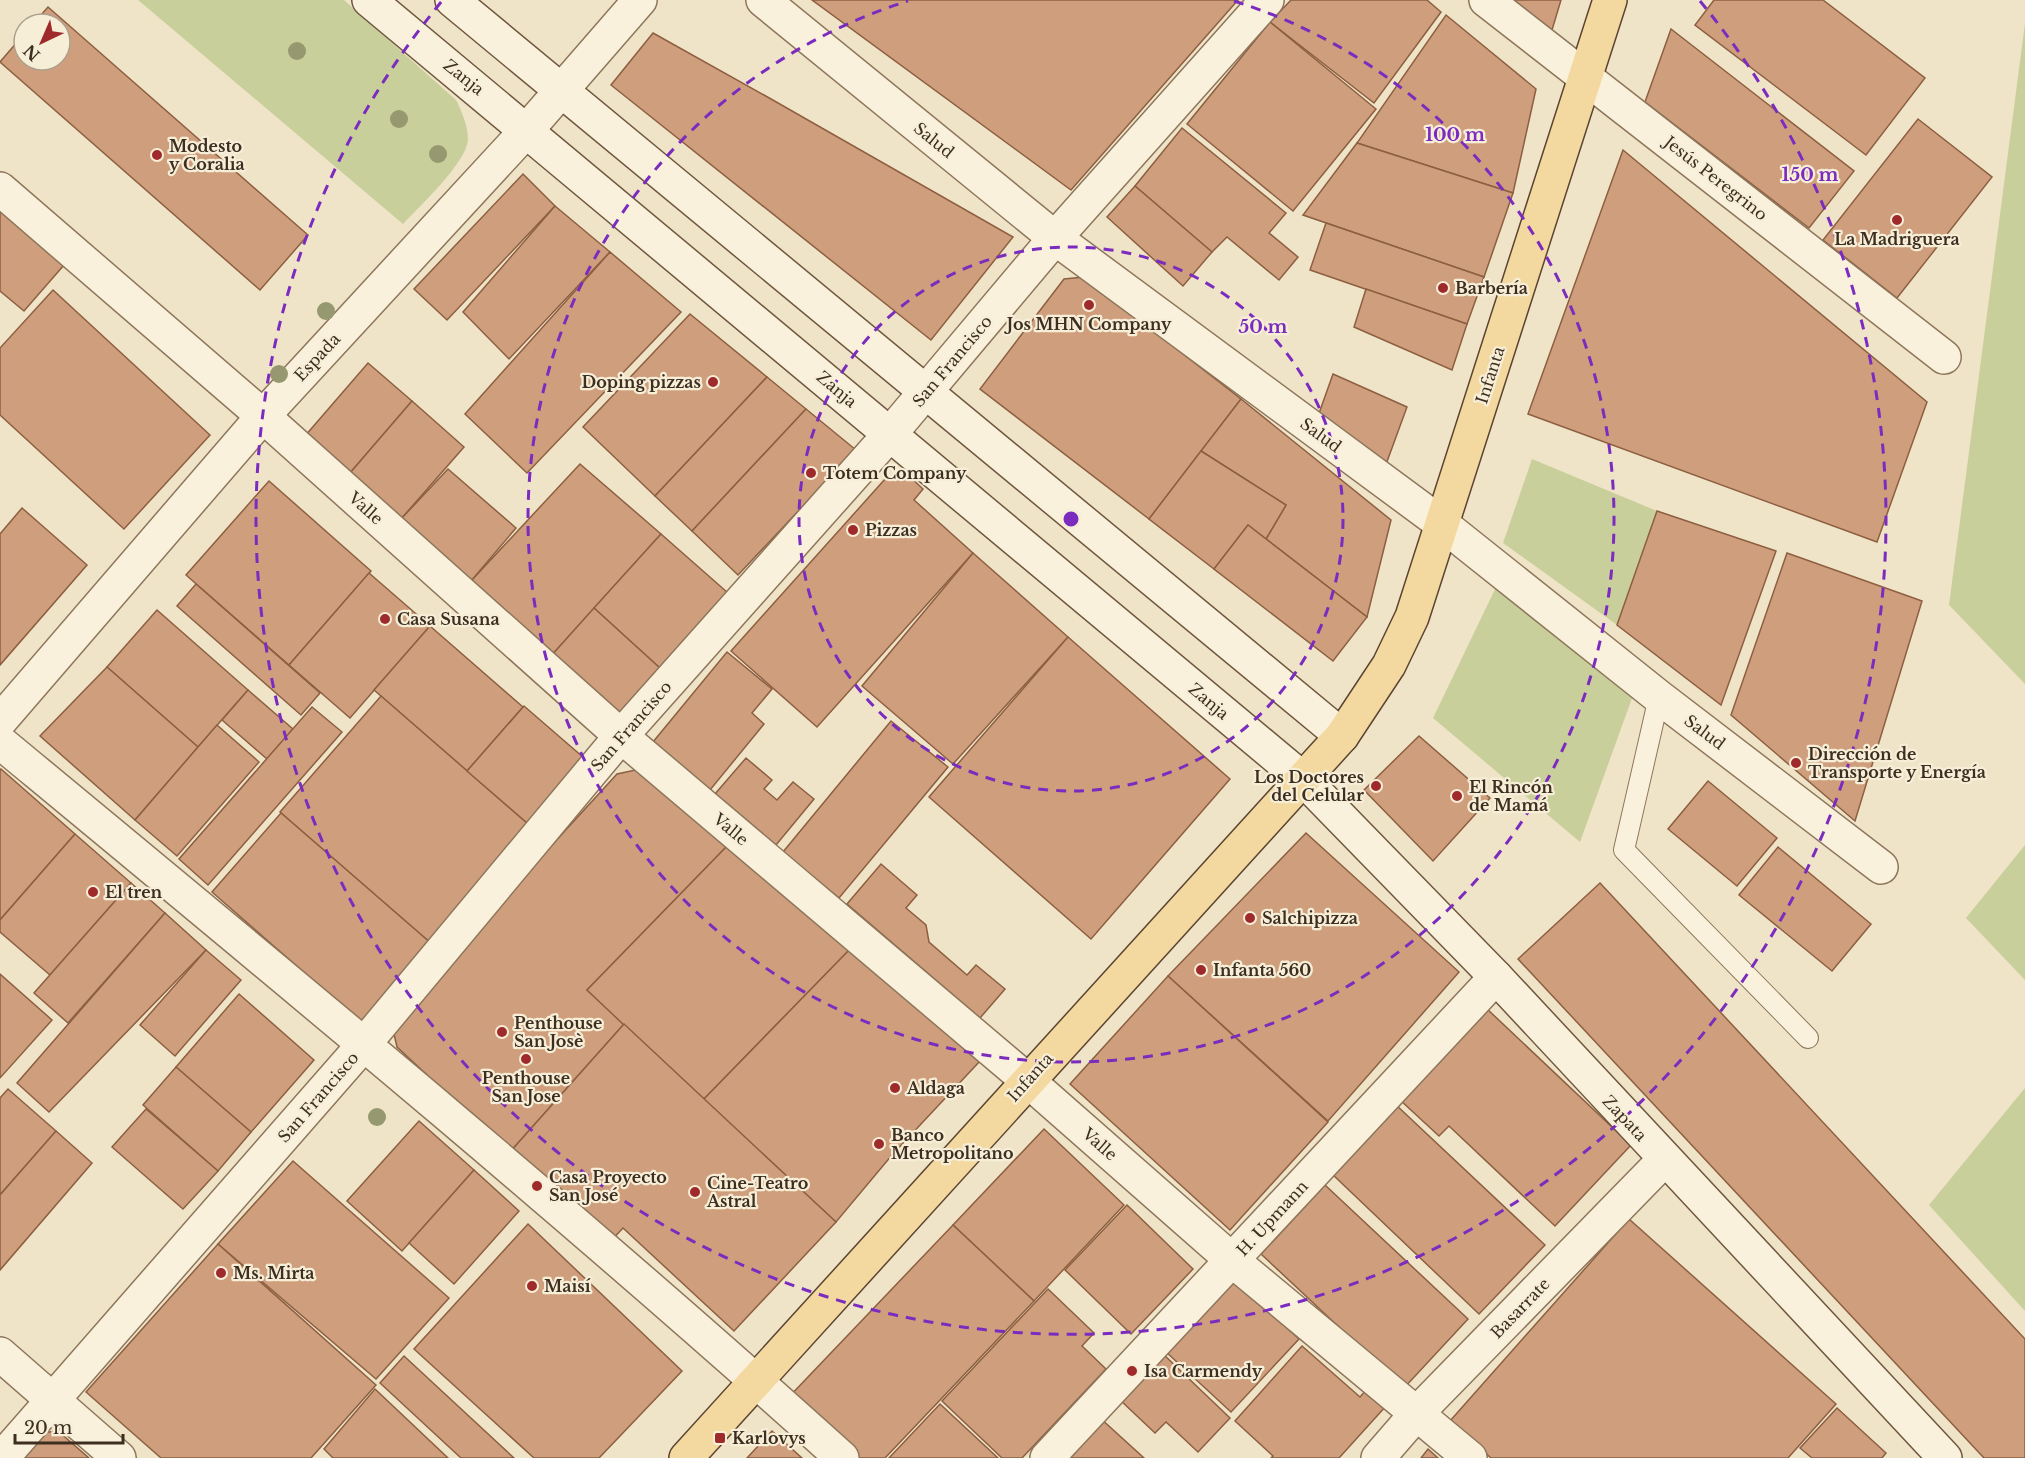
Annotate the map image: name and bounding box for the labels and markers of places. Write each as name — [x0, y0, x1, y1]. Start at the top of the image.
place label: Modesto y Coralia — [169, 136, 245, 174]
marker: Modesto y Coralia — [150, 148, 164, 162]
marker: La Madriguera — [1890, 213, 1904, 227]
place label: La Madriguera — [1834, 229, 1960, 249]
place label: Barbería — [1455, 278, 1528, 298]
marker: Barbería — [1436, 281, 1450, 295]
marker: Jos MHN Company — [1082, 298, 1096, 312]
place label: Jos MHN Company — [1004, 314, 1172, 334]
place label: Doping pizzas — [582, 372, 701, 392]
marker: Doping pizzas — [706, 375, 720, 389]
place label: Totem Company — [823, 463, 967, 483]
marker: Totem Company — [804, 466, 818, 480]
centre of rings — [1061, 509, 1081, 529]
place label: Pizzas — [865, 520, 917, 540]
marker: Pizzas — [846, 523, 860, 537]
place label: Casa Susana — [397, 609, 500, 629]
marker: Casa Susana — [378, 612, 392, 626]
place label: Dirección de Transporte y Energía — [1808, 744, 1986, 782]
marker: Dirección de Transporte y Energía — [1789, 756, 1803, 770]
place label: Los Doctores del Celular — [1254, 767, 1364, 805]
place label: El Rincón de Mamá — [1469, 777, 1553, 815]
marker: Los Doctores del Celular — [1369, 779, 1383, 793]
marker: El Rincón de Mamá — [1450, 789, 1464, 803]
place label: El tren — [105, 882, 163, 902]
marker: El tren — [86, 885, 100, 899]
place label: Salchipizza — [1262, 908, 1358, 928]
marker: Salchipizza — [1243, 911, 1257, 925]
place label: Infanta 560 — [1213, 960, 1311, 980]
marker: Infanta 560 — [1194, 963, 1208, 977]
place label: Penthouse San Josè — [514, 1013, 602, 1051]
marker: Penthouse San Josè — [495, 1025, 509, 1039]
marker: Penthouse San Jose — [519, 1052, 533, 1066]
place label: Penthouse San Jose — [482, 1068, 570, 1106]
place label: Aldaga — [906, 1078, 965, 1098]
marker: Aldaga — [888, 1081, 902, 1095]
place label: Banco Metropolitano — [891, 1125, 1014, 1163]
marker: Banco Metropolitano — [872, 1137, 886, 1151]
place label: Casa Proyecto San José — [549, 1167, 667, 1205]
place label: Cine-Teatro Astral — [706, 1173, 808, 1211]
marker: Casa Proyecto San José — [530, 1179, 544, 1193]
marker: Cine-Teatro Astral — [688, 1185, 702, 1199]
place label: Ms. Mirta — [233, 1263, 315, 1283]
marker: Ms. Mirta — [214, 1266, 228, 1280]
place label: Maisí — [544, 1276, 591, 1296]
marker: Maisí — [525, 1279, 539, 1293]
place label: Isa Carmendy — [1144, 1361, 1263, 1381]
marker: Isa Carmendy — [1125, 1364, 1139, 1378]
place label: Karlovys — [732, 1428, 806, 1448]
marker: Karlovys — [713, 1431, 727, 1445]

